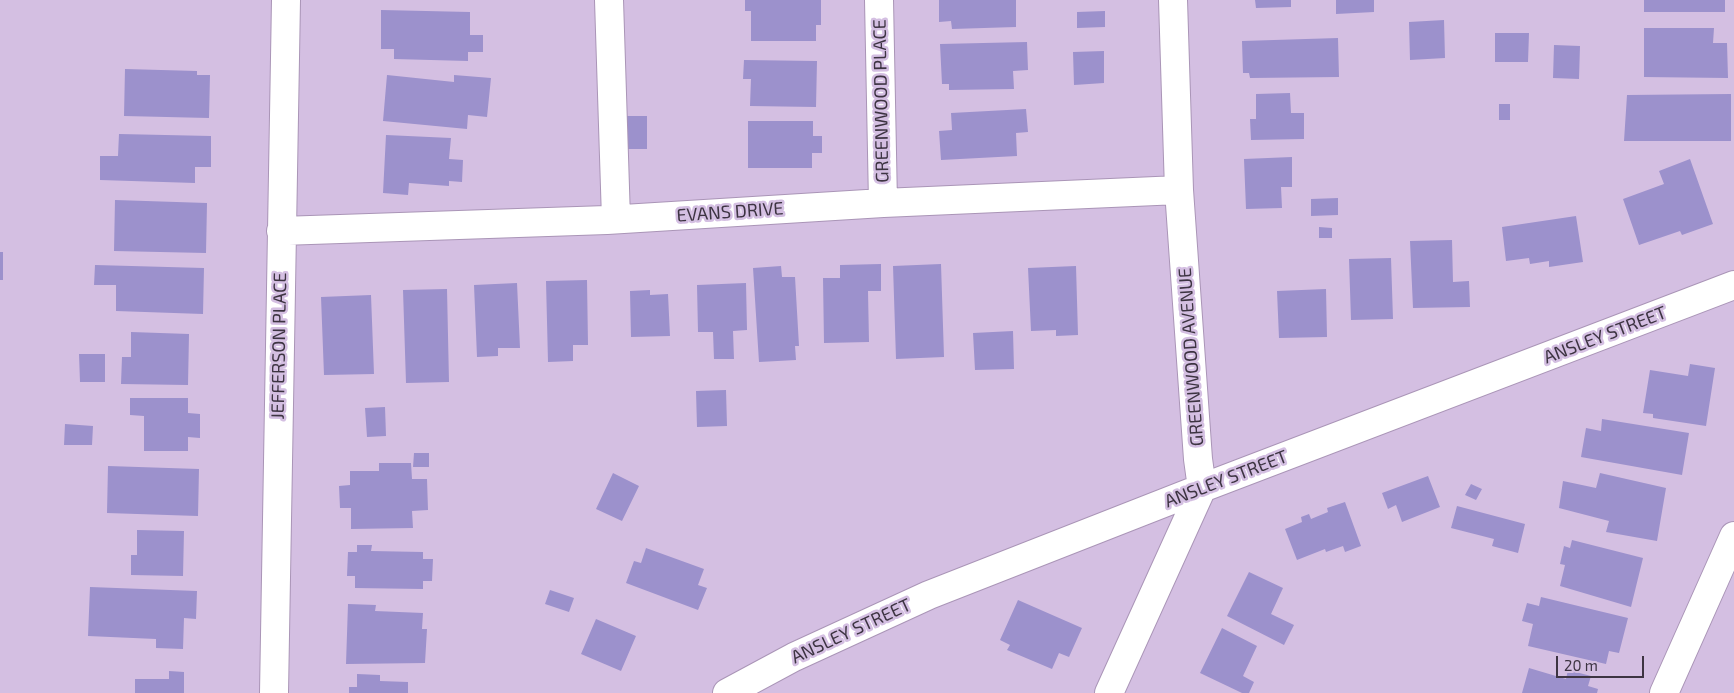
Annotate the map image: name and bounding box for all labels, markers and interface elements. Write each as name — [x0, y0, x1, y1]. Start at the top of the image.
street label: GREENWOOD PLACE — [869, 19, 893, 183]
street label: EVANS DRIVE — [676, 197, 784, 227]
street label: GREENWOOD AVENUE — [1174, 267, 1208, 447]
street label: JEFFERSON PLACE — [267, 272, 291, 420]
street label: ANSLEY STREET — [1541, 302, 1669, 368]
street label: ANSLEY STREET — [1162, 446, 1290, 512]
street label: ANSLEY STREET — [788, 594, 914, 668]
scale bar — [1559, 646, 1646, 678]
text: 20 m — [1564, 656, 1598, 674]

